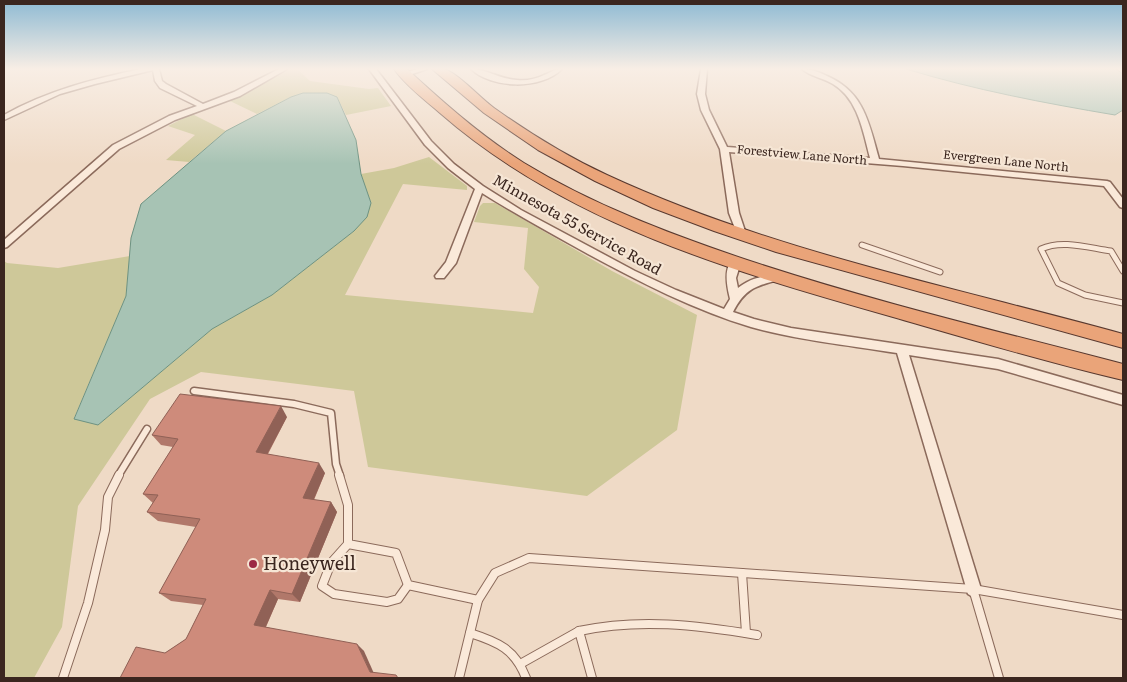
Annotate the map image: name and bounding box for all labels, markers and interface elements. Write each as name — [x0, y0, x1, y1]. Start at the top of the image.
street label: Forestview Lane North — [736, 139, 868, 169]
street label: Evergreen Lane North — [942, 144, 1070, 176]
street label: Minnesota 55 Service Road — [489, 168, 666, 280]
place label: Honeywell — [263, 549, 356, 576]
marker: Honeywell — [247, 558, 259, 570]

